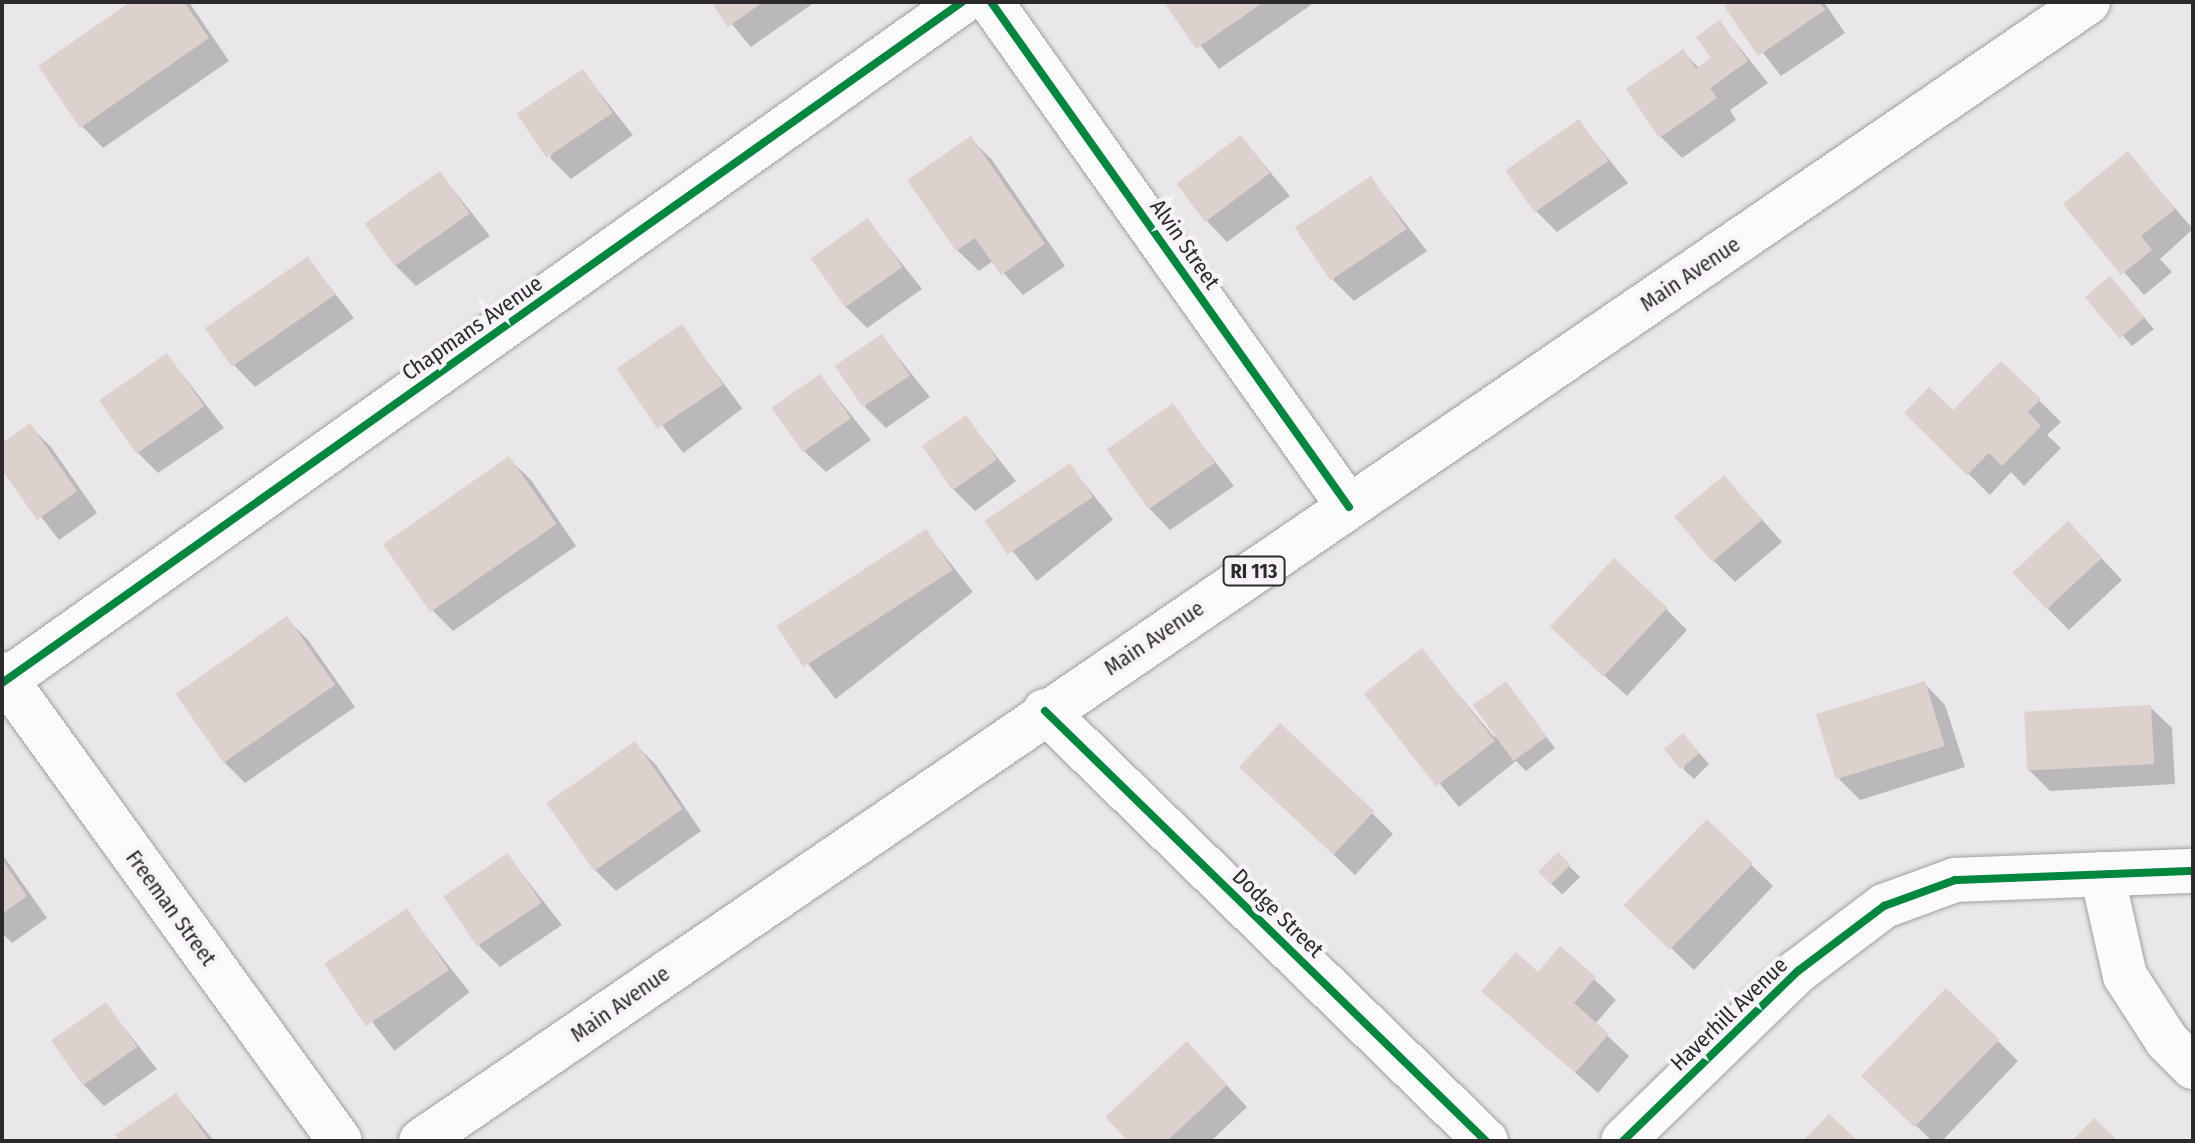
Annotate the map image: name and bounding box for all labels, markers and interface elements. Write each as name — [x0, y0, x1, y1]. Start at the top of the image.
street label: Alvin Street — [1145, 194, 1225, 294]
street label: Main Avenue — [1635, 231, 1745, 317]
street label: Chapmans Avenue — [397, 270, 547, 386]
road number: RI 113 — [1222, 555, 1286, 587]
street label: Main Avenue — [1099, 595, 1209, 681]
street label: Freeman Street — [120, 845, 222, 971]
street label: Dodge Street — [1227, 863, 1329, 963]
street label: Haverhill Avenue — [1665, 952, 1793, 1076]
street label: Main Avenue — [565, 960, 675, 1048]

